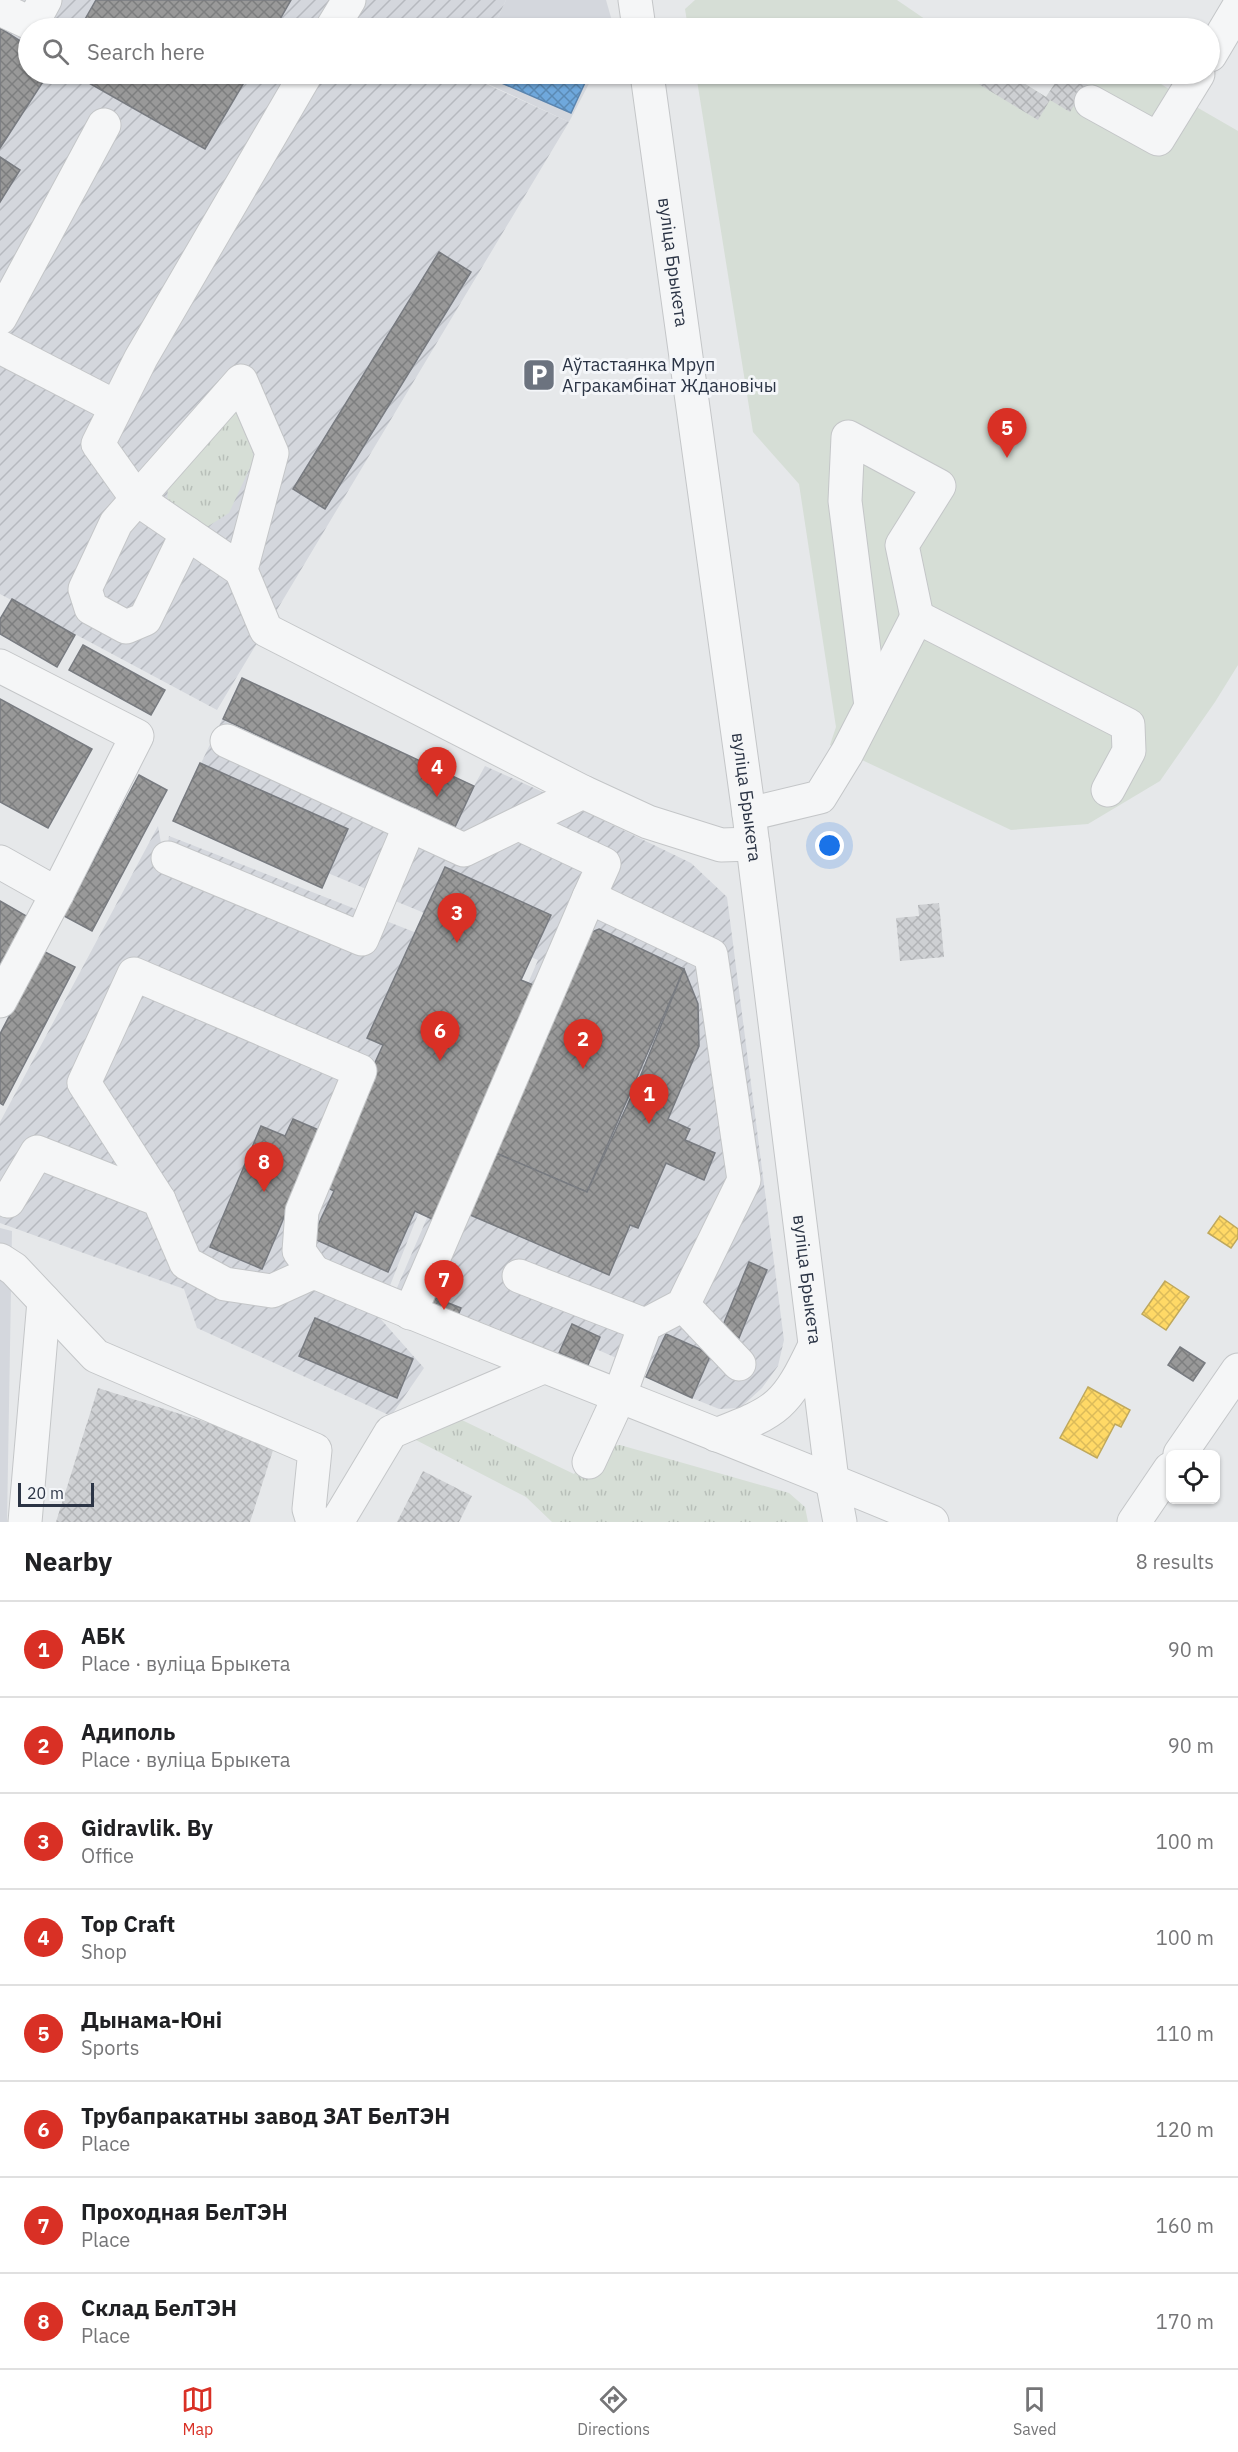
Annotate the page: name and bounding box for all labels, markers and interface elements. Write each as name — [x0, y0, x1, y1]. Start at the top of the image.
search box — [18, 18, 1220, 84]
icon: search — [39, 35, 72, 68]
text: Search here — [87, 37, 205, 66]
street label: вуліца Брыкета — [653, 196, 694, 329]
place label: Аўтастаянка Мруп Агракамбінат Ждановічы — [562, 353, 777, 397]
parking icon: Аўтастаянка Мруп Агракамбінат Ждановічы — [521, 357, 557, 393]
pin: 5 — [988, 408, 1026, 458]
street label: вуліца Брыкета — [727, 731, 767, 863]
pin: 4 — [418, 748, 456, 797]
your location — [815, 831, 844, 860]
pin: 3 — [438, 894, 476, 943]
pin: 6 — [420, 1012, 460, 1061]
pin: 2 — [564, 1020, 602, 1069]
pin: 1 — [630, 1074, 668, 1124]
pin: 8 — [244, 1142, 284, 1192]
street label: вуліца Брыкета — [788, 1213, 827, 1346]
pin: 7 — [424, 1260, 464, 1310]
map controls — [1166, 1450, 1220, 1504]
button: locate — [1166, 1450, 1220, 1504]
scale bar — [18, 1480, 94, 1508]
text: 20 m — [27, 1483, 64, 1503]
text: Nearby — [24, 1544, 112, 1578]
text: 8 results — [1136, 1548, 1214, 1575]
text: АБК — [81, 1621, 125, 1650]
text: 1 — [38, 1636, 50, 1663]
text: 90 m — [1168, 1636, 1214, 1663]
text: Place · вуліца Брыкета — [81, 1650, 291, 1677]
text: Адиполь — [81, 1717, 175, 1746]
text: 2 — [38, 1732, 50, 1759]
text: 90 m — [1168, 1732, 1214, 1759]
text: Place · вуліца Брыкета — [81, 1746, 291, 1773]
text: Gidravlik. By — [81, 1813, 213, 1842]
text: 3 — [38, 1828, 50, 1855]
text: 100 m — [1156, 1828, 1214, 1855]
text: Office — [81, 1842, 134, 1869]
text: Top Craft — [81, 1909, 175, 1938]
text: 4 — [38, 1924, 50, 1951]
text: 100 m — [1156, 1924, 1214, 1951]
text: Shop — [81, 1938, 127, 1965]
text: Дынама-Юні — [81, 2005, 222, 2034]
text: 5 — [38, 2020, 50, 2047]
text: 110 m — [1156, 2020, 1214, 2047]
text: Sports — [81, 2034, 140, 2061]
text: Трубапракатны завод ЗАТ БелТЭН — [81, 2101, 450, 2130]
text: 6 — [38, 2116, 50, 2143]
text: 120 m — [1156, 2116, 1214, 2143]
text: Place — [81, 2130, 130, 2157]
text: Проходная БелТЭН — [81, 2197, 288, 2226]
text: 7 — [38, 2212, 50, 2239]
text: 160 m — [1156, 2212, 1214, 2239]
text: Place — [81, 2226, 130, 2253]
text: Склад БелТЭН — [81, 2293, 237, 2322]
text: 8 — [38, 2308, 50, 2335]
text: 170 m — [1156, 2308, 1214, 2335]
text: Place — [81, 2322, 130, 2349]
tab: Map — [181, 2383, 214, 2439]
tab: Directions — [577, 2383, 650, 2439]
tab: Saved — [1013, 2383, 1057, 2439]

